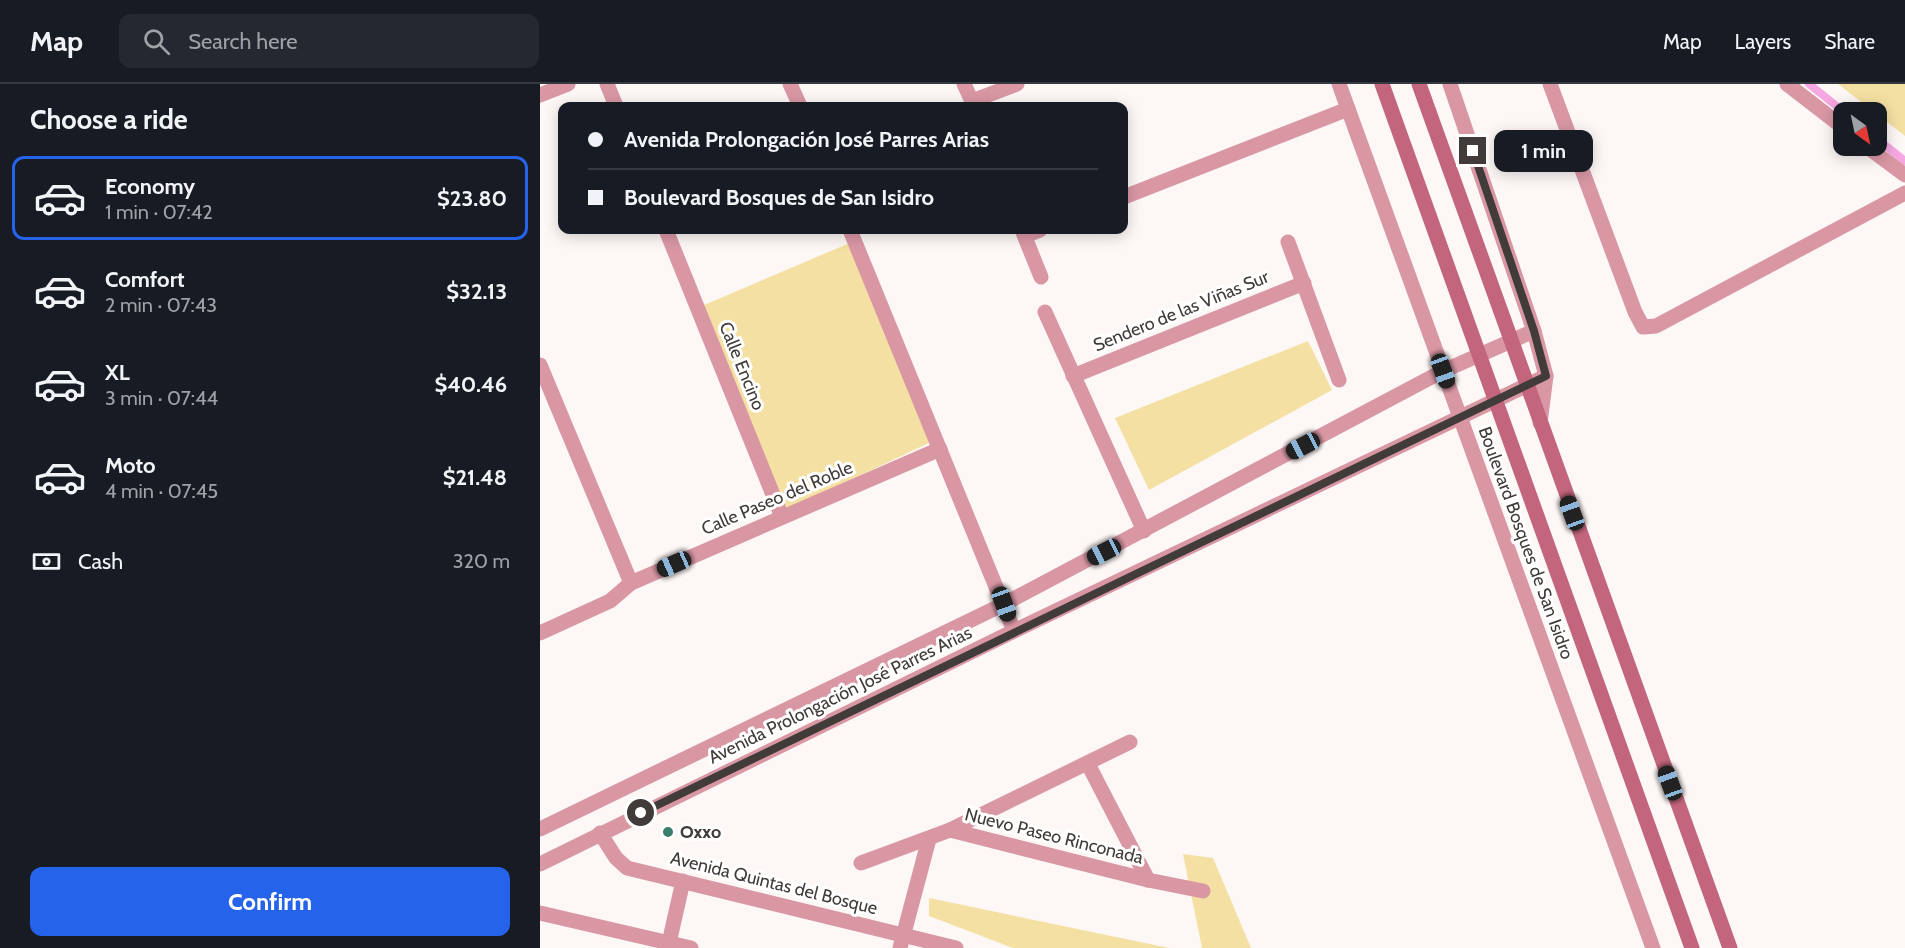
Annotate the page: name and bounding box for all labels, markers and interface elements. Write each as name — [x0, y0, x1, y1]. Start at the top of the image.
search box — [119, 14, 539, 68]
text: Map — [30, 24, 83, 58]
icon: search — [140, 25, 173, 58]
text: Search here — [188, 28, 297, 55]
text: Map — [1663, 29, 1702, 54]
text: Layers — [1735, 29, 1791, 54]
text: Share — [1824, 29, 1875, 54]
north arrow — [1833, 102, 1887, 156]
map controls — [1833, 102, 1887, 156]
text: Choose a ride — [30, 103, 188, 136]
text: Avenida Prolongación José Parres Arias — [624, 126, 989, 153]
callout: 1 min — [1494, 130, 1593, 172]
route end — [1459, 137, 1486, 164]
text: 1 min — [1521, 139, 1566, 163]
icon: car — [33, 171, 87, 225]
text: Economy — [105, 173, 195, 200]
text: Boulevard Bosques de San Isidro — [624, 184, 934, 211]
text: $23.80 — [437, 185, 507, 212]
text: 1 min · 07:42 — [105, 200, 213, 224]
icon: car — [33, 264, 87, 318]
text: Comfort — [105, 266, 184, 293]
street label: Sendero de las Viñas Sur — [1090, 266, 1272, 356]
text: $32.13 — [446, 278, 507, 305]
text: 2 min · 07:43 — [105, 293, 217, 317]
street label: Calle Encino — [714, 319, 770, 413]
car — [1428, 351, 1458, 391]
icon: car — [33, 357, 87, 411]
text: XL — [105, 359, 130, 386]
text: $40.46 — [434, 371, 507, 398]
text: 3 min · 07:44 — [105, 386, 218, 410]
street label: Boulevard Bosques de San Isidro — [1474, 424, 1578, 662]
car — [1283, 430, 1323, 462]
icon: car — [33, 450, 87, 504]
text: Moto — [105, 452, 156, 479]
street label: Calle Paseo del Roble — [698, 456, 856, 540]
text: $21.48 — [443, 464, 507, 491]
text: 4 min · 07:45 — [105, 479, 218, 503]
car — [1557, 493, 1587, 533]
car — [1084, 536, 1124, 568]
icon: cash — [30, 545, 63, 578]
text: Cash — [78, 548, 123, 575]
car — [654, 548, 694, 580]
text: 320 m — [453, 549, 510, 573]
car — [989, 584, 1019, 624]
street label: Avenida Prolongación José Parres Arias — [705, 621, 975, 769]
car — [1655, 763, 1685, 803]
route start — [627, 799, 654, 826]
street label: Nuevo Paseo Rinconada — [963, 803, 1146, 869]
place label: Oxxo — [680, 821, 721, 843]
marker: Oxxo — [661, 825, 675, 839]
street label: Avenida Quintas del Bosque — [668, 847, 880, 919]
button: Confirm — [30, 867, 510, 936]

